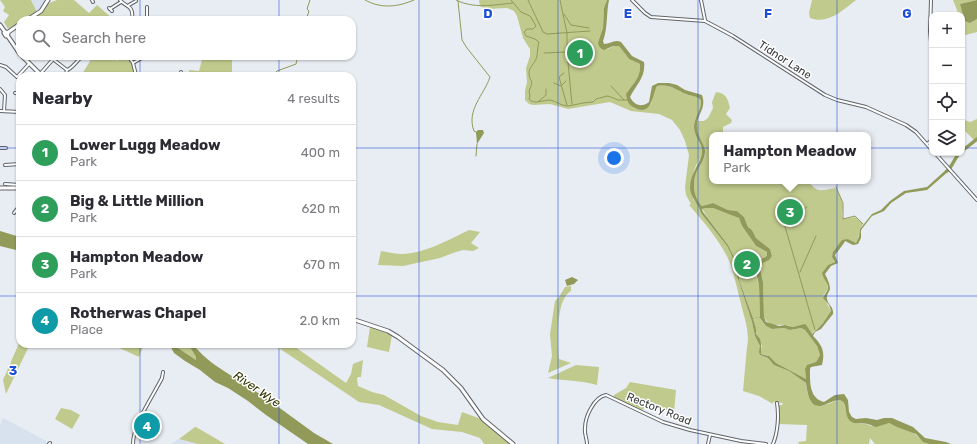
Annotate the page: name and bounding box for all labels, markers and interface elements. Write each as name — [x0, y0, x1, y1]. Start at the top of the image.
text: D — [483, 6, 493, 21]
text: E — [624, 6, 632, 21]
text: F — [764, 6, 772, 21]
text: G — [902, 6, 912, 21]
map controls — [929, 12, 965, 156]
button: + — [929, 12, 965, 48]
search box — [16, 16, 356, 60]
icon: search — [30, 27, 52, 49]
text: Search here — [62, 29, 146, 47]
pin: 1 — [567, 38, 593, 68]
street label: Tidnor Lane — [756, 38, 814, 82]
button: − — [929, 48, 965, 84]
button: locate — [929, 84, 965, 120]
text: Nearby — [32, 88, 93, 108]
text: 4 results — [287, 91, 340, 106]
button: layers — [929, 120, 965, 156]
popup — [709, 132, 871, 184]
text: Lower Lugg Meadow — [70, 136, 221, 154]
text: Hampton Meadow — [723, 142, 857, 160]
text: 1 — [42, 145, 48, 160]
text: 400 m — [301, 145, 340, 160]
your location — [604, 148, 624, 168]
text: Park — [70, 154, 97, 169]
text: Park — [723, 160, 750, 175]
text: Big & Little Million — [70, 192, 204, 210]
pin: 3 — [777, 197, 803, 227]
text: 2 — [41, 201, 49, 216]
text: 620 m — [302, 201, 340, 216]
text: Park — [70, 210, 97, 225]
text: Hampton Meadow — [70, 248, 203, 266]
pin: 2 — [734, 249, 760, 279]
text: 3 — [41, 257, 49, 272]
text: 670 m — [303, 257, 340, 272]
text: Park — [70, 266, 97, 281]
text: Rotherwas Chapel — [70, 304, 206, 322]
text: 4 — [41, 313, 49, 328]
text: 2.0 km — [300, 313, 340, 328]
text: Place — [70, 322, 103, 337]
text: 3 — [9, 363, 18, 378]
water label: River Wye — [231, 368, 283, 410]
street label: Rectory Road — [625, 390, 693, 428]
pin: 4 — [134, 411, 160, 441]

